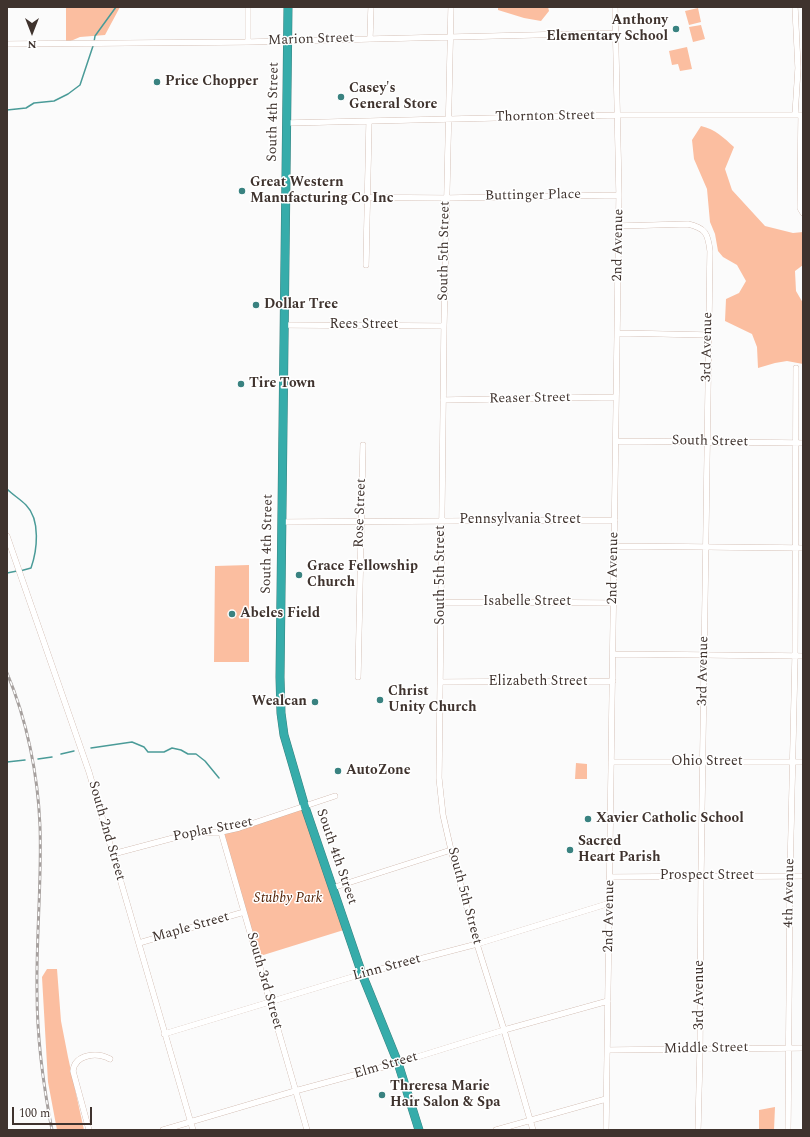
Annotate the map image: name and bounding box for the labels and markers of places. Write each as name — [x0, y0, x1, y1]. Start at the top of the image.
place label: Anthony Elementary School — [546, 13, 668, 46]
marker: Anthony Elementary School — [671, 24, 681, 34]
place label: Price Chopper — [165, 74, 258, 90]
marker: Price Chopper — [152, 77, 162, 87]
place label: Casey's General Store — [349, 81, 437, 114]
marker: Casey's General Store — [336, 92, 346, 102]
place label: Great Western Manufacturing Co Inc — [250, 175, 394, 208]
marker: Great Western Manufacturing Co Inc — [237, 186, 247, 196]
place label: Dollar Tree — [264, 297, 338, 313]
marker: Dollar Tree — [251, 300, 261, 310]
place label: Tire Town — [249, 376, 315, 392]
marker: Tire Town — [236, 379, 246, 389]
place label: Grace Fellowship Church — [307, 559, 418, 592]
marker: Grace Fellowship Church — [294, 570, 304, 580]
place label: Abeles Field — [240, 606, 320, 622]
marker: Abeles Field — [227, 609, 237, 619]
place label: Christ Unity Church — [388, 684, 477, 716]
place label: Wealcan — [252, 694, 307, 710]
marker: Christ Unity Church — [375, 695, 385, 705]
marker: Wealcan — [310, 697, 320, 707]
place label: AutoZone — [346, 763, 411, 779]
marker: AutoZone — [333, 766, 343, 776]
place label: Xavier Catholic School — [596, 811, 744, 827]
marker: Xavier Catholic School — [583, 814, 593, 824]
place label: Sacred Heart Parish — [578, 834, 661, 866]
marker: Sacred Heart Parish — [565, 845, 575, 855]
place label: Threresa Marie Hair Salon & Spa — [390, 1079, 500, 1112]
marker: Threresa Marie Hair Salon & Spa — [377, 1090, 387, 1100]

